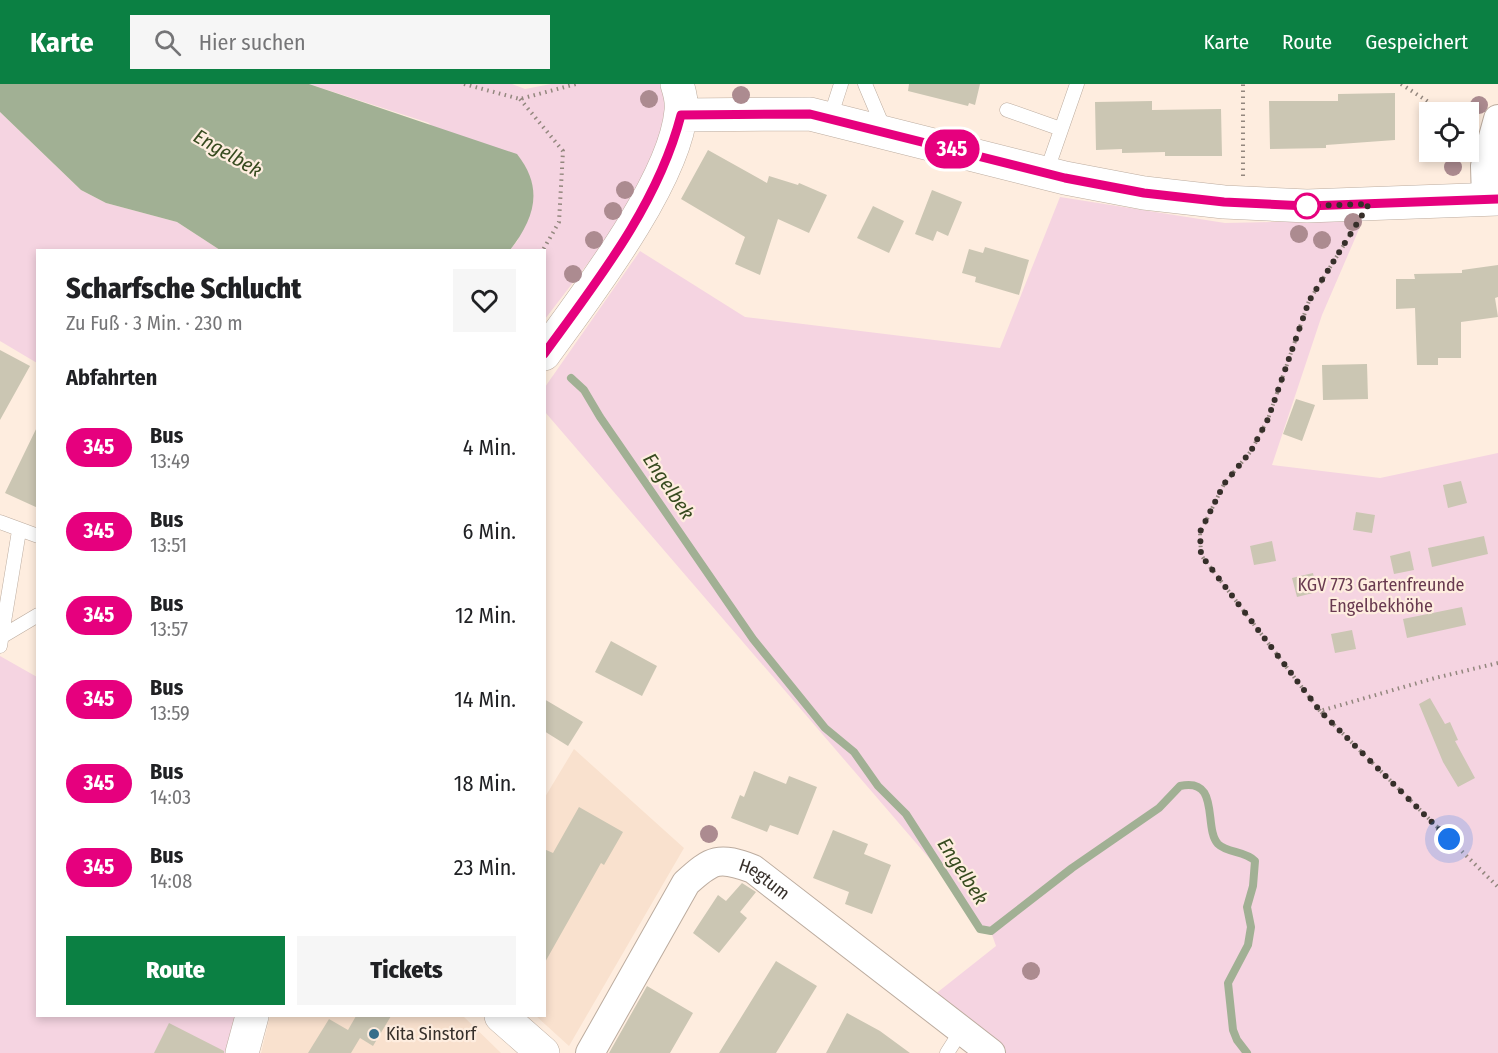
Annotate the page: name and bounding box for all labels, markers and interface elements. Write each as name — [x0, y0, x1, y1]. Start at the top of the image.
search box — [130, 15, 550, 69]
text: Karte — [30, 26, 94, 59]
icon: search — [151, 26, 184, 59]
text: Hier suchen — [199, 29, 306, 56]
text: Karte — [1204, 29, 1249, 55]
text: Route — [1282, 29, 1332, 55]
text: Gespeichert — [1365, 29, 1468, 55]
map controls — [1419, 102, 1479, 162]
button: locate — [1419, 102, 1479, 162]
water label: Engelbek — [190, 124, 266, 182]
line badge: 345 — [918, 130, 986, 168]
text: 345 — [937, 136, 967, 162]
unlabelled marker — [1294, 193, 1320, 219]
button: heart — [453, 269, 516, 332]
text: Scharfsche Schlucht — [66, 272, 301, 305]
text: Zu Fuß · 3 Min. · 230 m — [66, 311, 243, 335]
text: Abfahrten — [66, 364, 157, 391]
text: Bus — [150, 422, 183, 449]
text: 345 — [84, 434, 114, 460]
text: 4 Min. — [463, 434, 516, 461]
water label: Engelbek — [638, 448, 700, 524]
text: 13:49 — [150, 449, 190, 473]
text: Bus — [150, 506, 183, 533]
text: 345 — [84, 518, 114, 544]
text: 6 Min. — [462, 518, 516, 545]
text: 13:51 — [150, 533, 187, 557]
park label: KGV 773 Gartenfreunde Engelbekhöhe — [1298, 574, 1465, 617]
text: Bus — [150, 590, 183, 617]
text: 345 — [84, 602, 114, 628]
text: 12 Min. — [455, 602, 516, 629]
text: 13:57 — [150, 617, 188, 641]
text: Bus — [150, 674, 183, 701]
text: 345 — [84, 686, 114, 712]
text: 14 Min. — [454, 686, 516, 713]
text: 13:59 — [150, 701, 190, 725]
text: Bus — [150, 758, 183, 785]
text: 345 — [84, 770, 114, 796]
text: 18 Min. — [454, 770, 516, 797]
text: 14:03 — [150, 785, 191, 809]
your location — [1434, 824, 1464, 854]
water label: Engelbek — [933, 833, 993, 909]
text: Bus — [150, 842, 183, 869]
text: 345 — [84, 854, 114, 880]
text: 23 Min. — [454, 854, 516, 881]
street label: Hegtum — [736, 854, 794, 904]
text: 14:08 — [150, 869, 192, 893]
button: Route — [66, 936, 285, 1005]
button: Tickets — [297, 936, 516, 1005]
place label: Kita Sinstorf — [386, 1023, 478, 1045]
marker: Kita Sinstorf — [367, 1027, 381, 1041]

